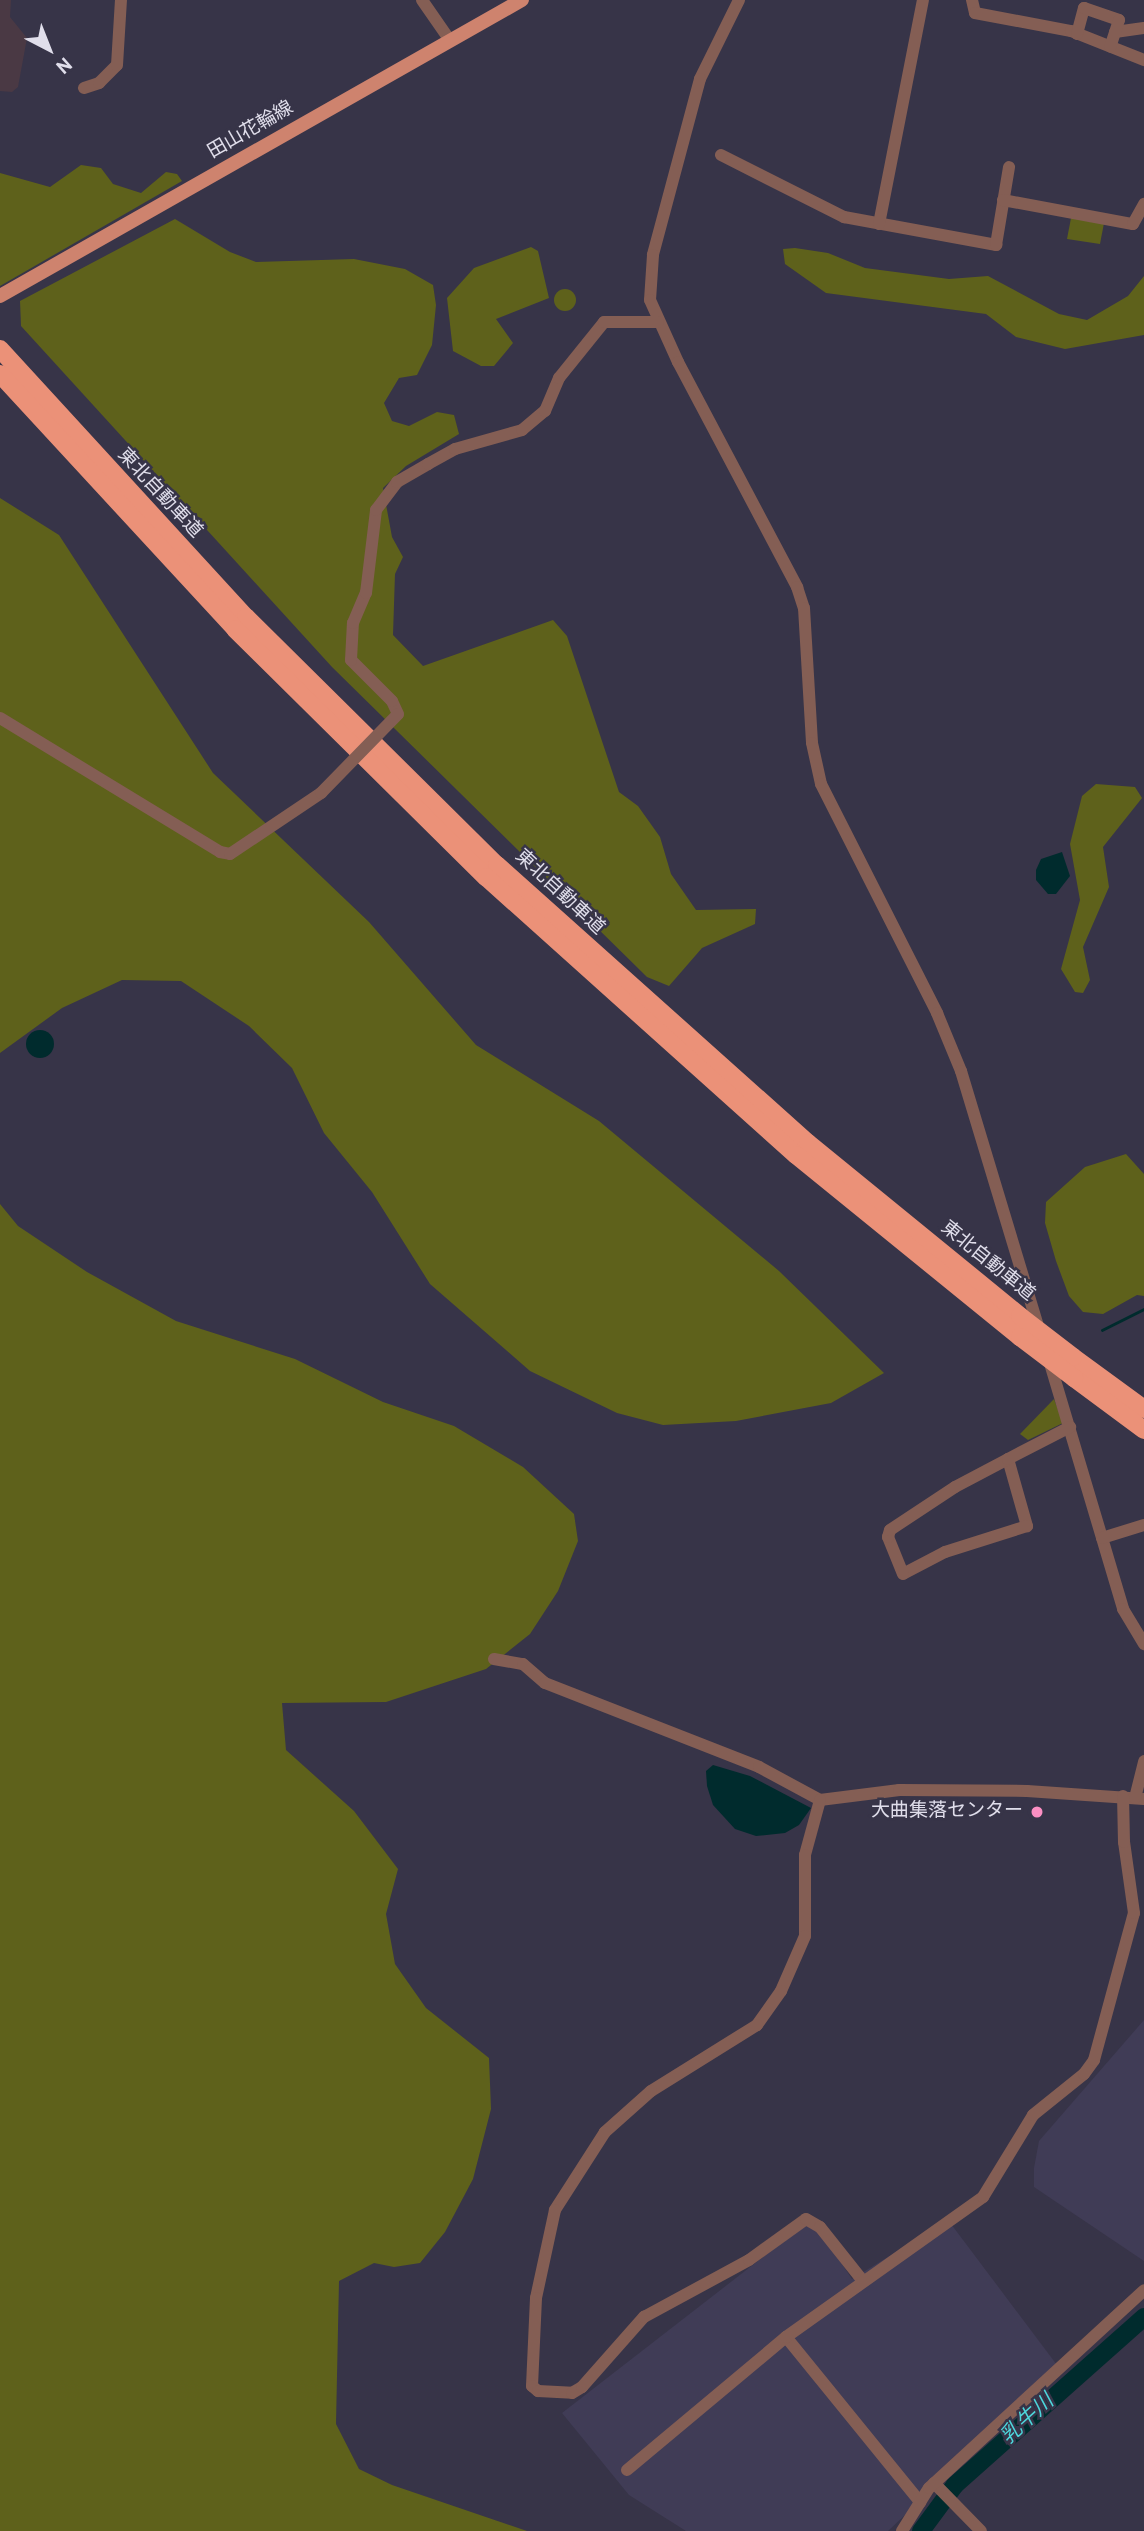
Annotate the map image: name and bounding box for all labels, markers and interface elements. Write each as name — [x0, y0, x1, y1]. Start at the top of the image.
north arrow — [14, 14, 84, 84]
text: N — [50, 51, 76, 78]
street label: 田山花輪線 — [204, 97, 298, 165]
street label: 東北自動車道 — [112, 445, 206, 543]
street label: 東北自動車道 — [510, 846, 608, 940]
street label: 東北自動車道 — [936, 1217, 1038, 1307]
place label: 大曲集落センター — [871, 1801, 1023, 1823]
marker: 大曲集落センター — [1029, 1804, 1045, 1820]
water label: 乳牛川 — [996, 2390, 1060, 2450]

